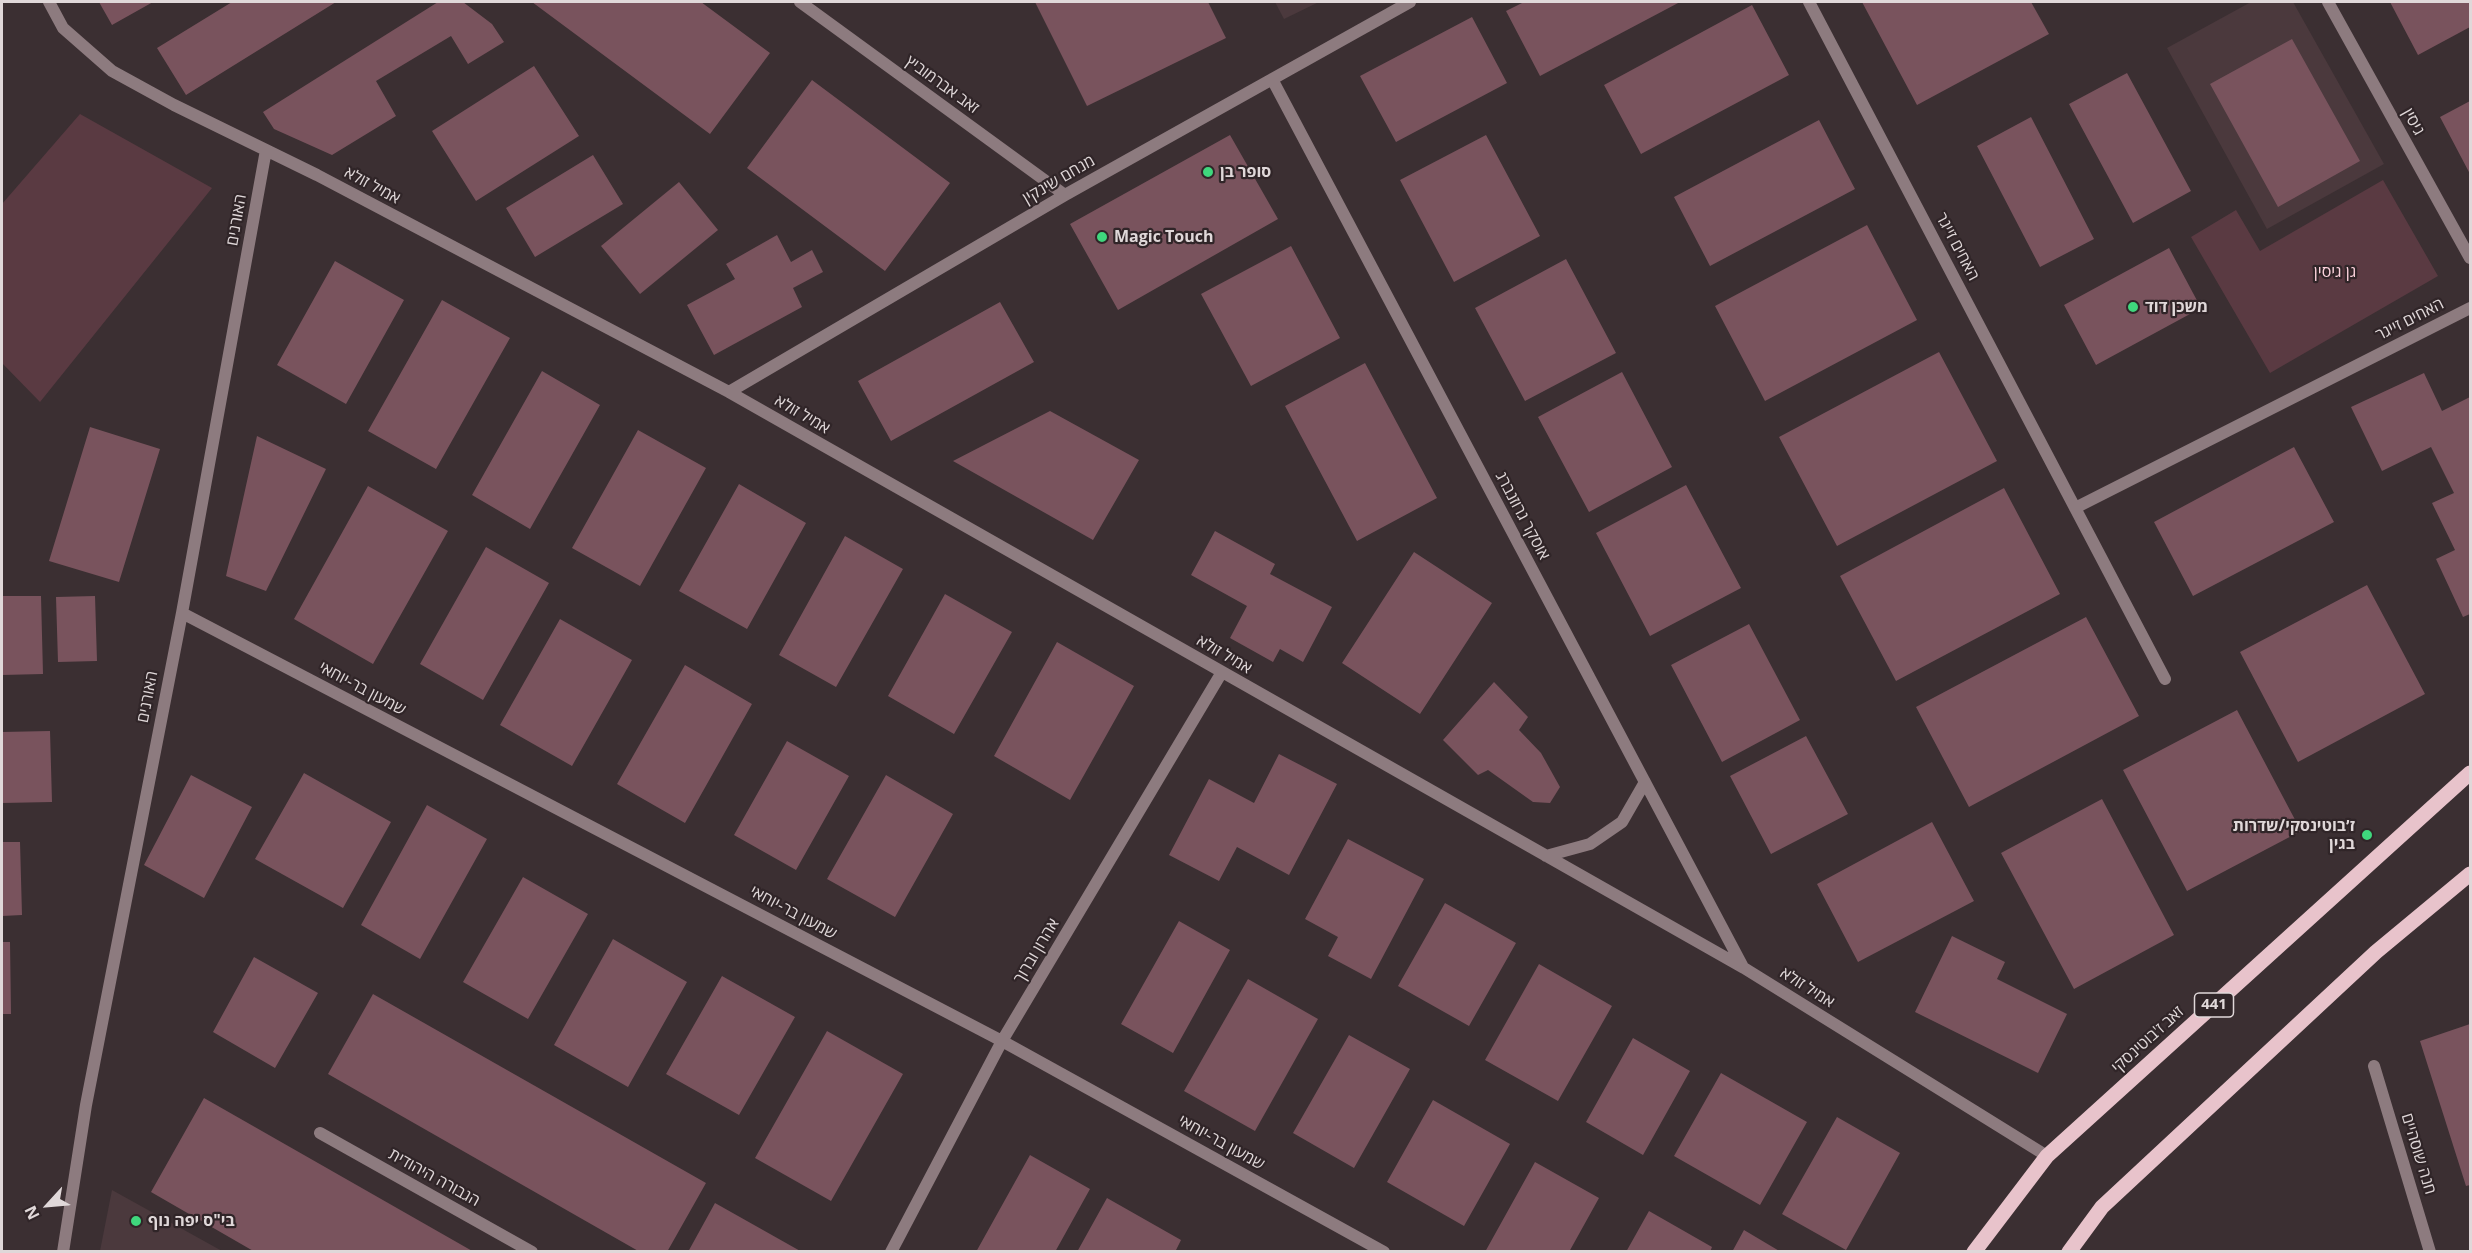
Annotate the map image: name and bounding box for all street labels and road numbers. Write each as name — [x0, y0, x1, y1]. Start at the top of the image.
street label: זאב אברמוביץ — [902, 52, 982, 118]
street label: גיסין — [2398, 105, 2428, 139]
street label: מנחם שינקין — [1019, 152, 1099, 208]
street label: אמיל זולא — [341, 163, 403, 209]
street label: האורנים — [223, 193, 251, 247]
street label: האחים זייגר — [1931, 210, 1983, 284]
street label: האחים זייגר — [2373, 295, 2447, 345]
street label: אמיל זולא — [771, 392, 833, 438]
street label: אוסקר גרוזנברג — [1491, 469, 1553, 563]
street label: אמיל זולא — [1193, 632, 1255, 678]
street label: שמעון בר-יוחאי — [315, 658, 409, 720]
street label: האורנים — [134, 670, 162, 724]
street label: שמעון בר-יוחאי — [746, 882, 840, 944]
street label: אהרון וברוך — [1010, 915, 1064, 987]
street label: אמיל זולא — [1776, 964, 1838, 1012]
road number: 441 — [2194, 993, 2234, 1017]
street label: זאב ז'בוטינסקי — [2108, 1003, 2188, 1077]
street label: שמעון בר-יוחאי — [1175, 1111, 1267, 1175]
street label: חנה שוסהיים — [2397, 1111, 2439, 1197]
street label: הגבורה היהודית — [385, 1145, 483, 1211]

